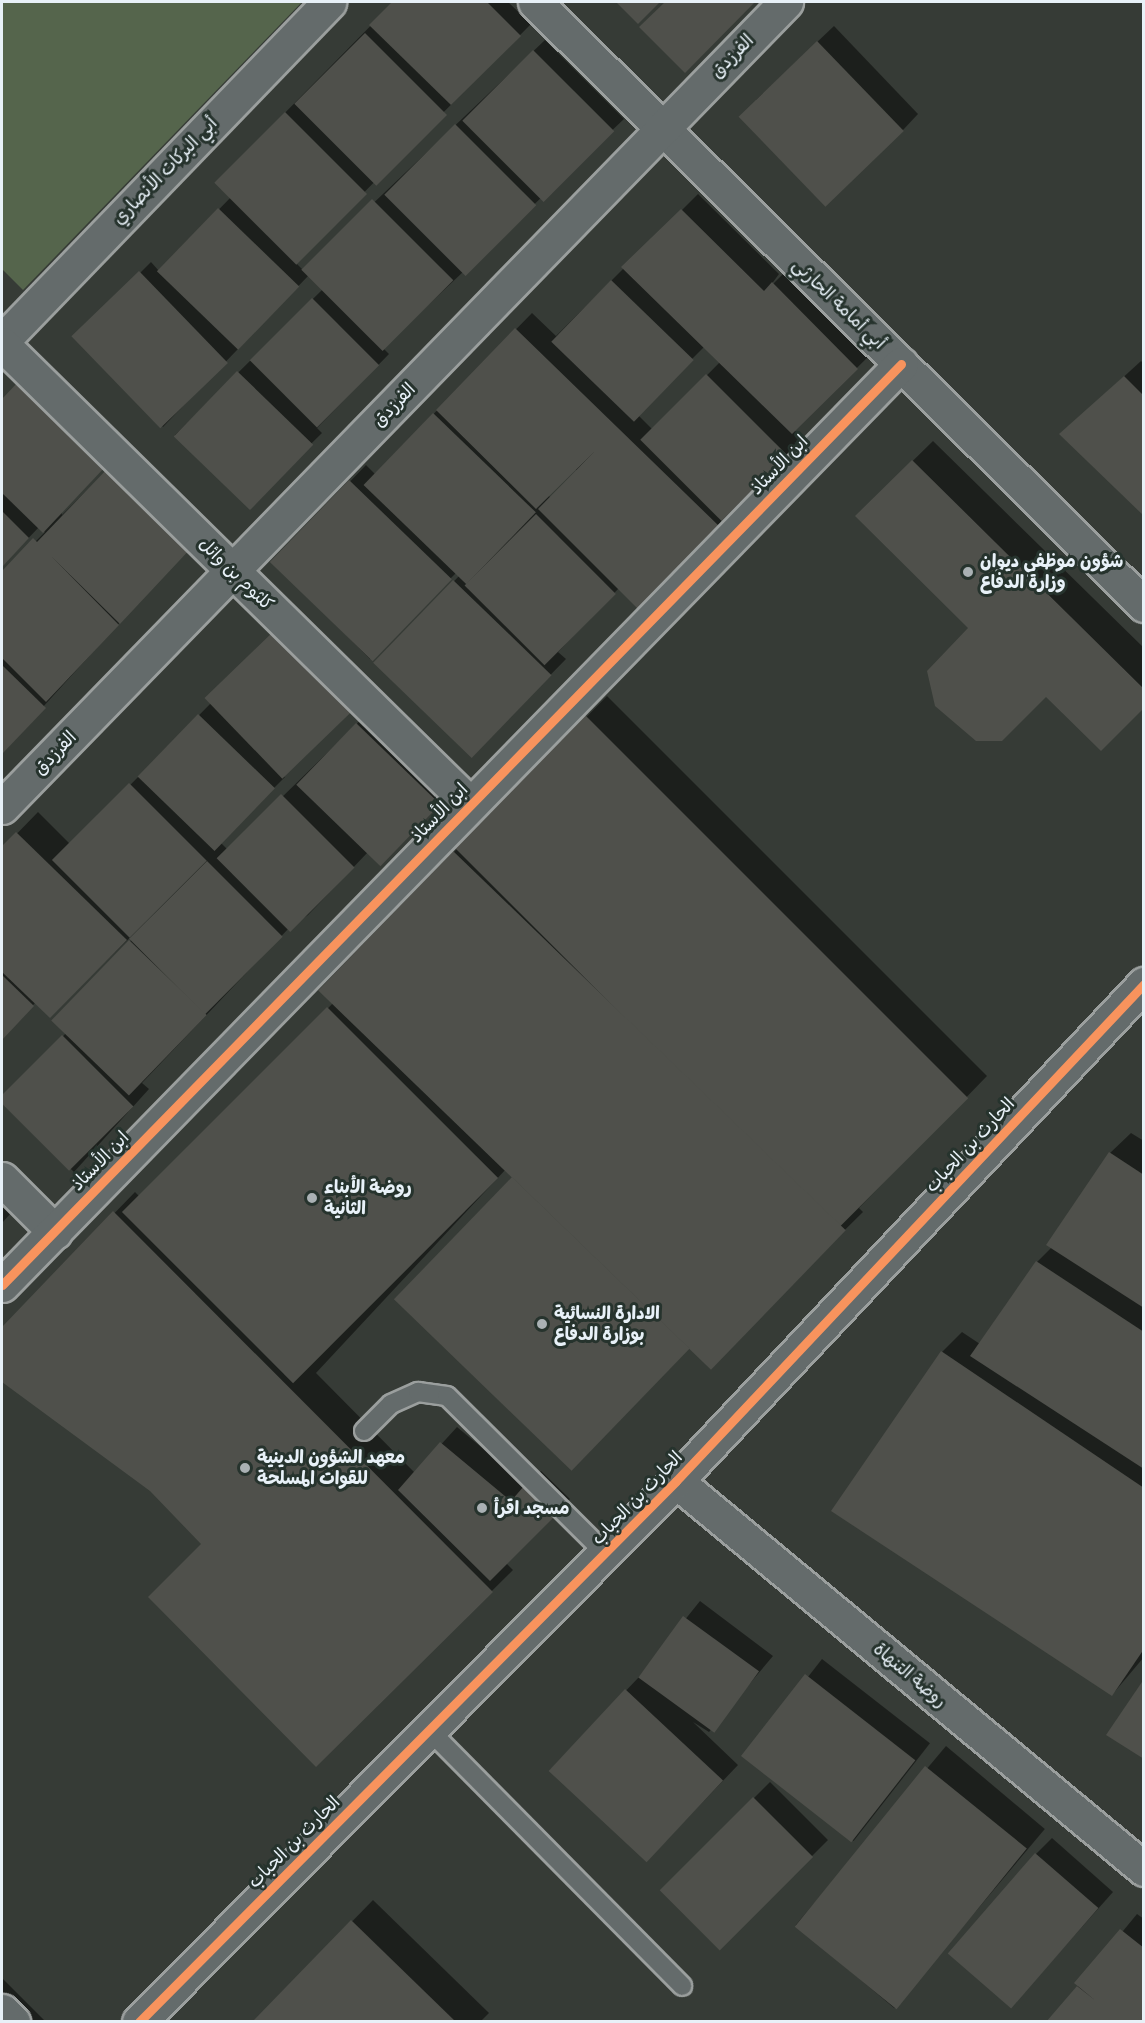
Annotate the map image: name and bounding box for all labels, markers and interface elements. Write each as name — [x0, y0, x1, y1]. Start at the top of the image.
street label: الفرزدق — [706, 30, 758, 82]
street label: أبي البركات الأنصاري — [108, 113, 222, 229]
street label: أبي أمامة الحارثي — [788, 254, 890, 354]
street label: الفرزدق — [368, 379, 420, 431]
street label: ابن الأستاذ — [745, 431, 813, 499]
street label: كلثوم بن وائل — [194, 533, 278, 615]
place label: شؤون موظفي ديوان وزارة الدفاع — [980, 551, 1123, 594]
marker: شؤون موظفي ديوان وزارة الدفاع — [961, 565, 975, 579]
street label: الفرزدق — [29, 727, 81, 779]
street label: ابن الأستاذ — [405, 779, 473, 847]
street label: الحارث بن الحباب — [921, 1093, 1019, 1197]
street label: ابن الأستاذ — [66, 1127, 134, 1195]
place label: روضة الأبناء الثانية — [324, 1177, 412, 1220]
marker: روضة الأبناء الثانية — [305, 1191, 319, 1205]
place label: الادارة النسائية بوزارة الدفاع — [554, 1303, 660, 1346]
marker: الادارة النسائية بوزارة الدفاع — [535, 1317, 549, 1331]
place label: معهد الشؤون الدينية للقوات المسلحة — [257, 1447, 405, 1490]
street label: الحارث بن الحباب — [587, 1447, 687, 1549]
marker: معهد الشؤون الدينية للقوات المسلحة — [238, 1461, 252, 1475]
place label: مسجد اقرأ — [494, 1497, 569, 1519]
marker: مسجد اقرأ — [475, 1501, 489, 1515]
street label: روضة التنهاة — [869, 1638, 951, 1712]
street label: الحارث بن الحباب — [243, 1791, 345, 1893]

